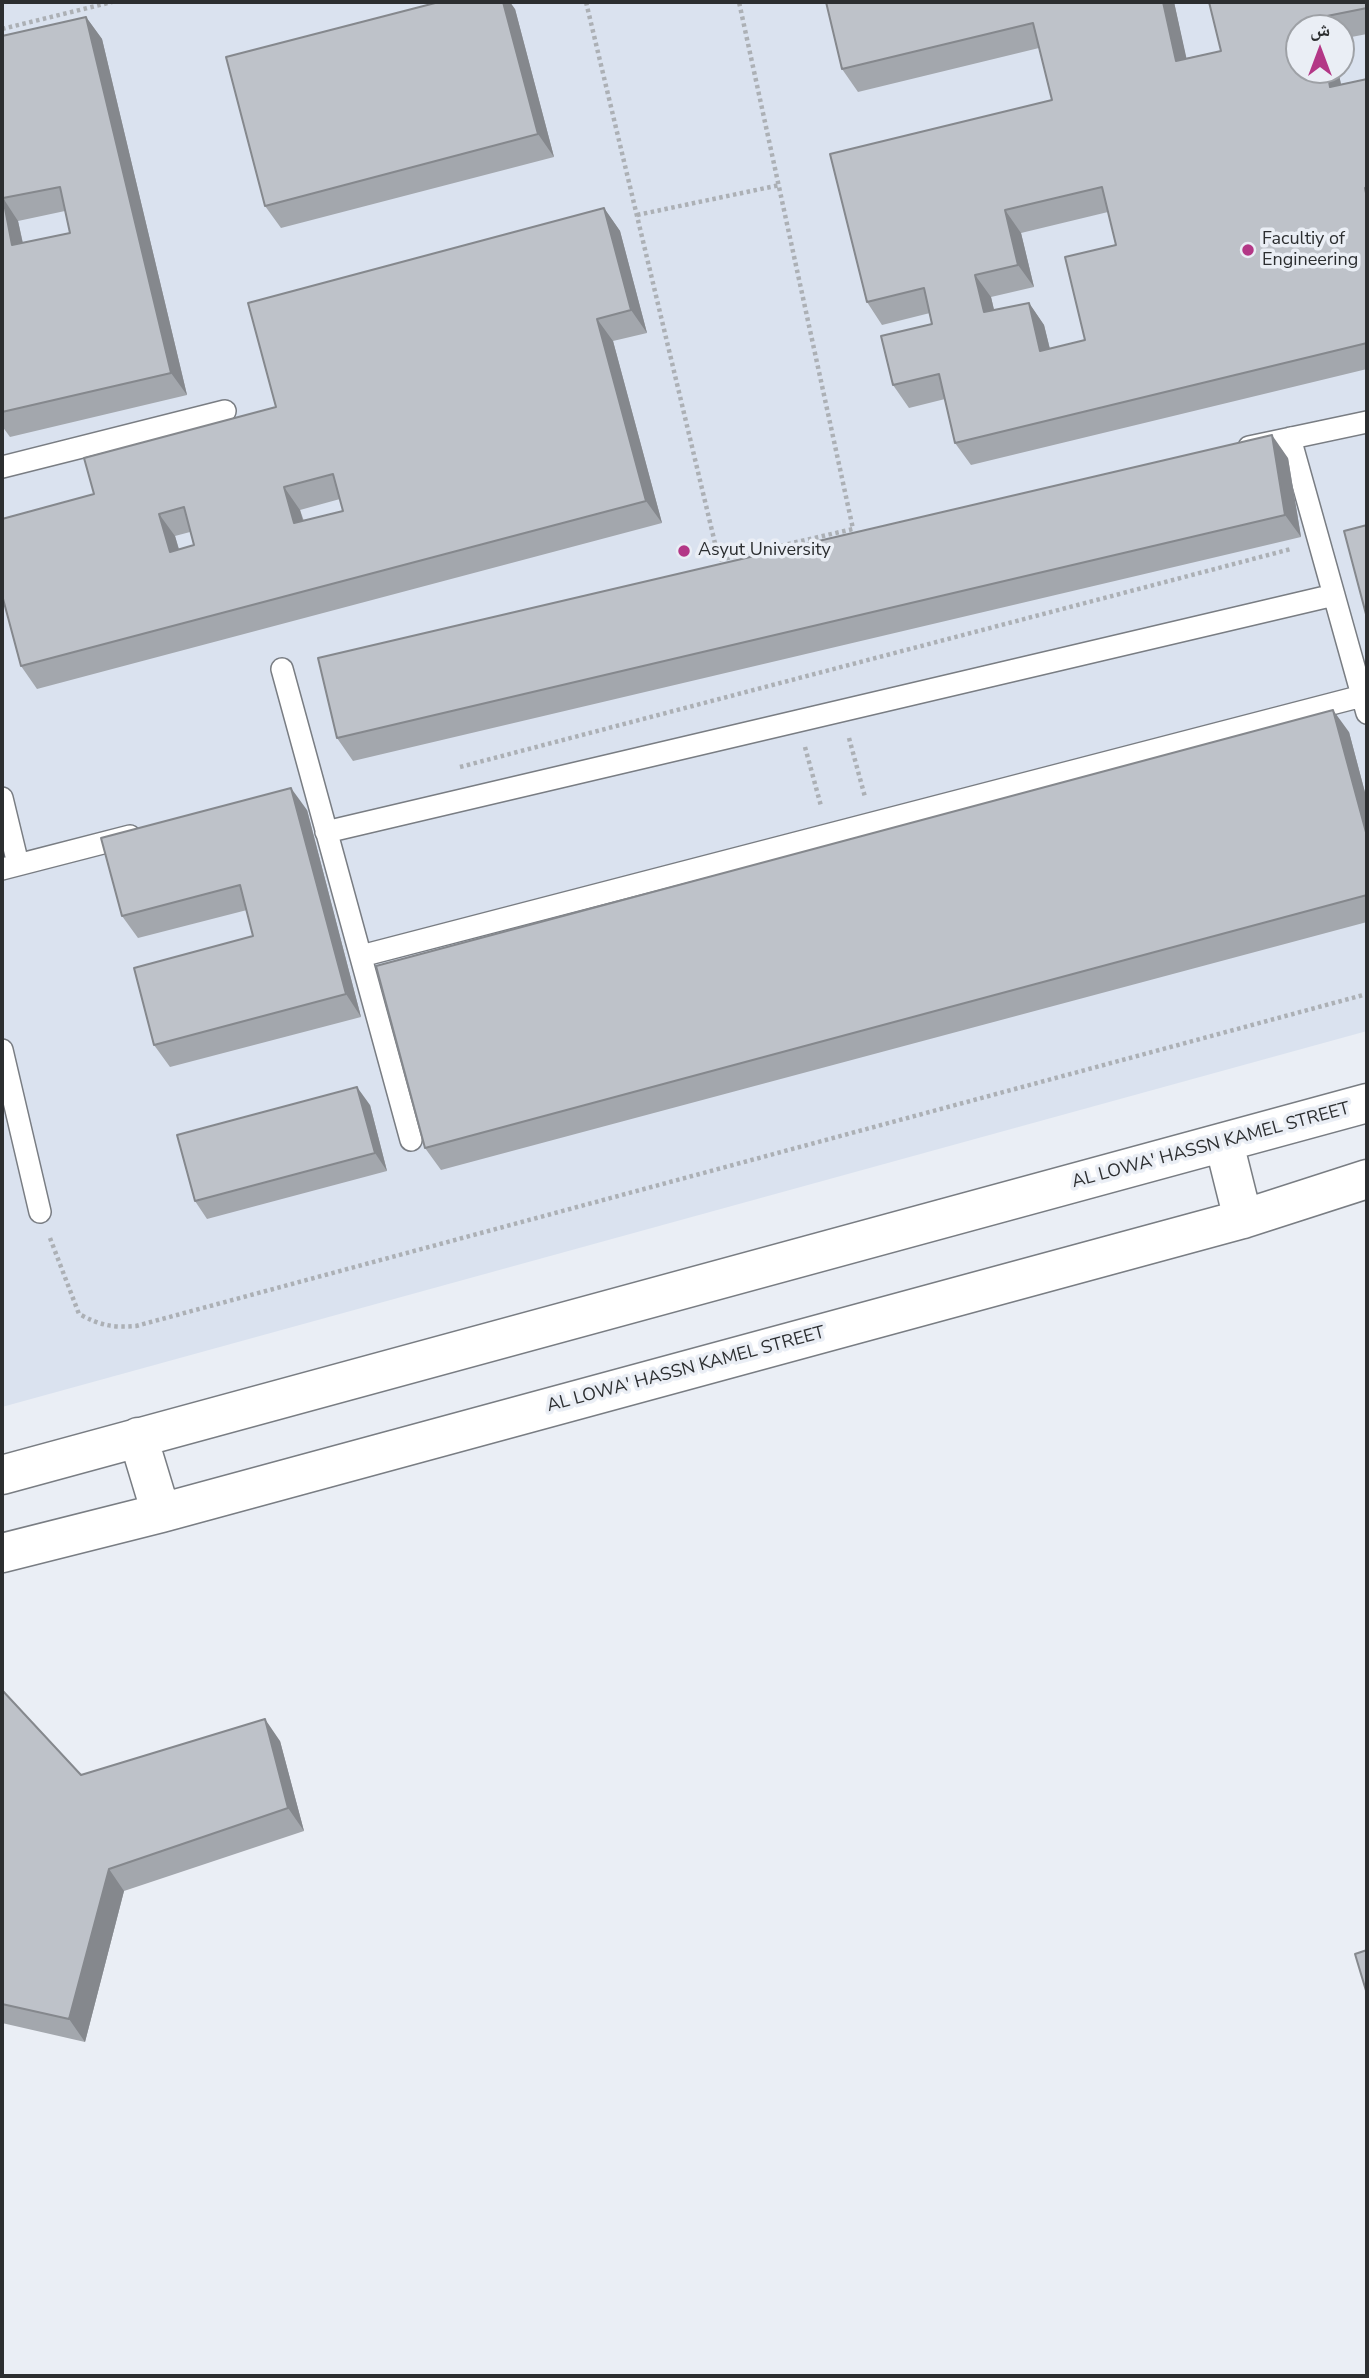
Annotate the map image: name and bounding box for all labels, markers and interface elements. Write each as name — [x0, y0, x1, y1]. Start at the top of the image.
north arrow — [1285, 14, 1355, 84]
text: ش — [1310, 17, 1330, 43]
place label: Facultiy of Engineering — [1262, 229, 1358, 272]
marker: Facultiy of Engineering — [1240, 242, 1256, 258]
place label: Asyut University — [698, 540, 831, 562]
marker: Asyut University — [676, 543, 692, 559]
street label: AL LOWA' HASSN KAMEL STREET — [1070, 1098, 1352, 1194]
street label: AL LOWA' HASSN KAMEL STREET — [545, 1322, 827, 1418]

